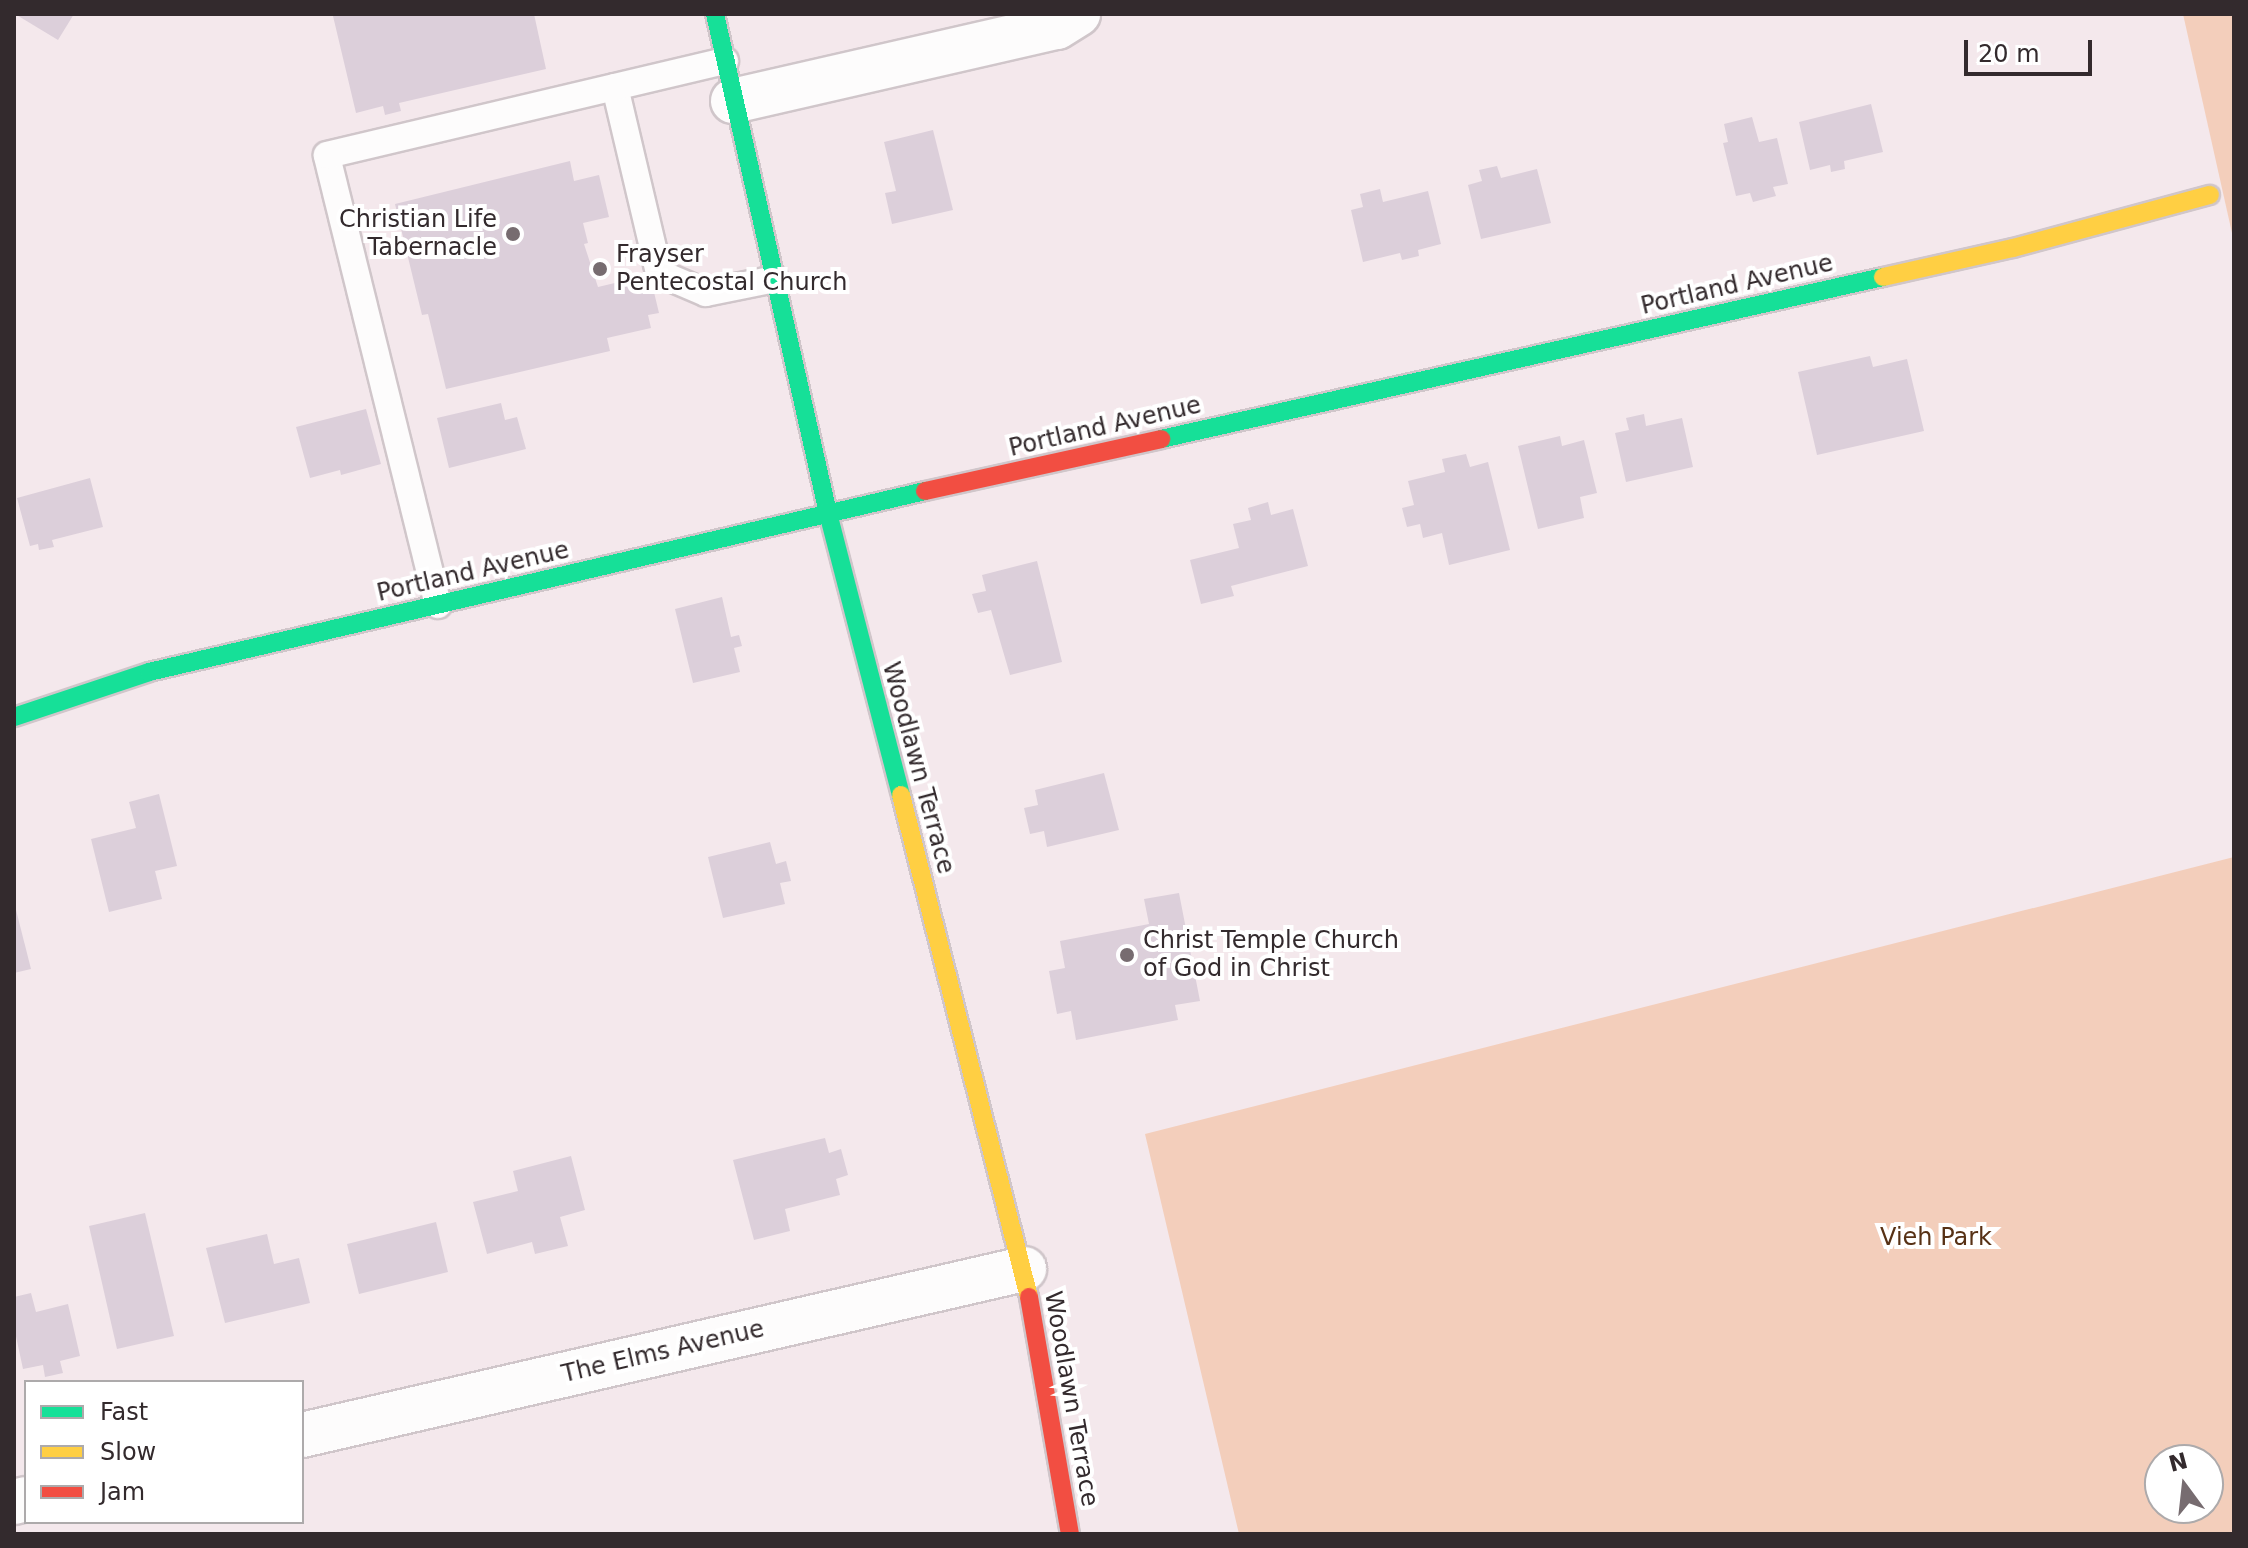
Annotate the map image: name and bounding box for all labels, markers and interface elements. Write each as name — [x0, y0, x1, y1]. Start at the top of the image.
scale bar — [1968, 24, 2096, 74]
text: 20 m — [1978, 40, 2040, 68]
place label: Christian Life Tabernacle — [339, 206, 497, 262]
marker: Christian Life Tabernacle — [504, 225, 522, 243]
place label: Frayser Pentecostal Church — [616, 241, 847, 297]
street label: Portland Avenue — [1638, 249, 1836, 321]
marker: Frayser Pentecostal Church — [591, 260, 609, 278]
street label: Portland Avenue — [1006, 391, 1204, 463]
street label: Portland Avenue — [374, 536, 572, 608]
street label: Woodlawn Terrace — [876, 659, 960, 877]
place label: Christ Temple Church of God in Christ — [1143, 927, 1399, 983]
marker: Christ Temple Church of God in Christ — [1118, 946, 1136, 964]
park label: Vieh Park — [1880, 1224, 1992, 1252]
street label: Woodlawn Terrace — [1038, 1289, 1104, 1509]
street label: The Elms Avenue — [559, 1315, 767, 1389]
legend — [24, 1380, 304, 1524]
text: Fast — [100, 1398, 148, 1426]
text: Slow — [100, 1438, 156, 1466]
north arrow — [2144, 1444, 2224, 1524]
text: N — [2166, 1448, 2190, 1477]
text: Jam — [100, 1478, 145, 1506]

